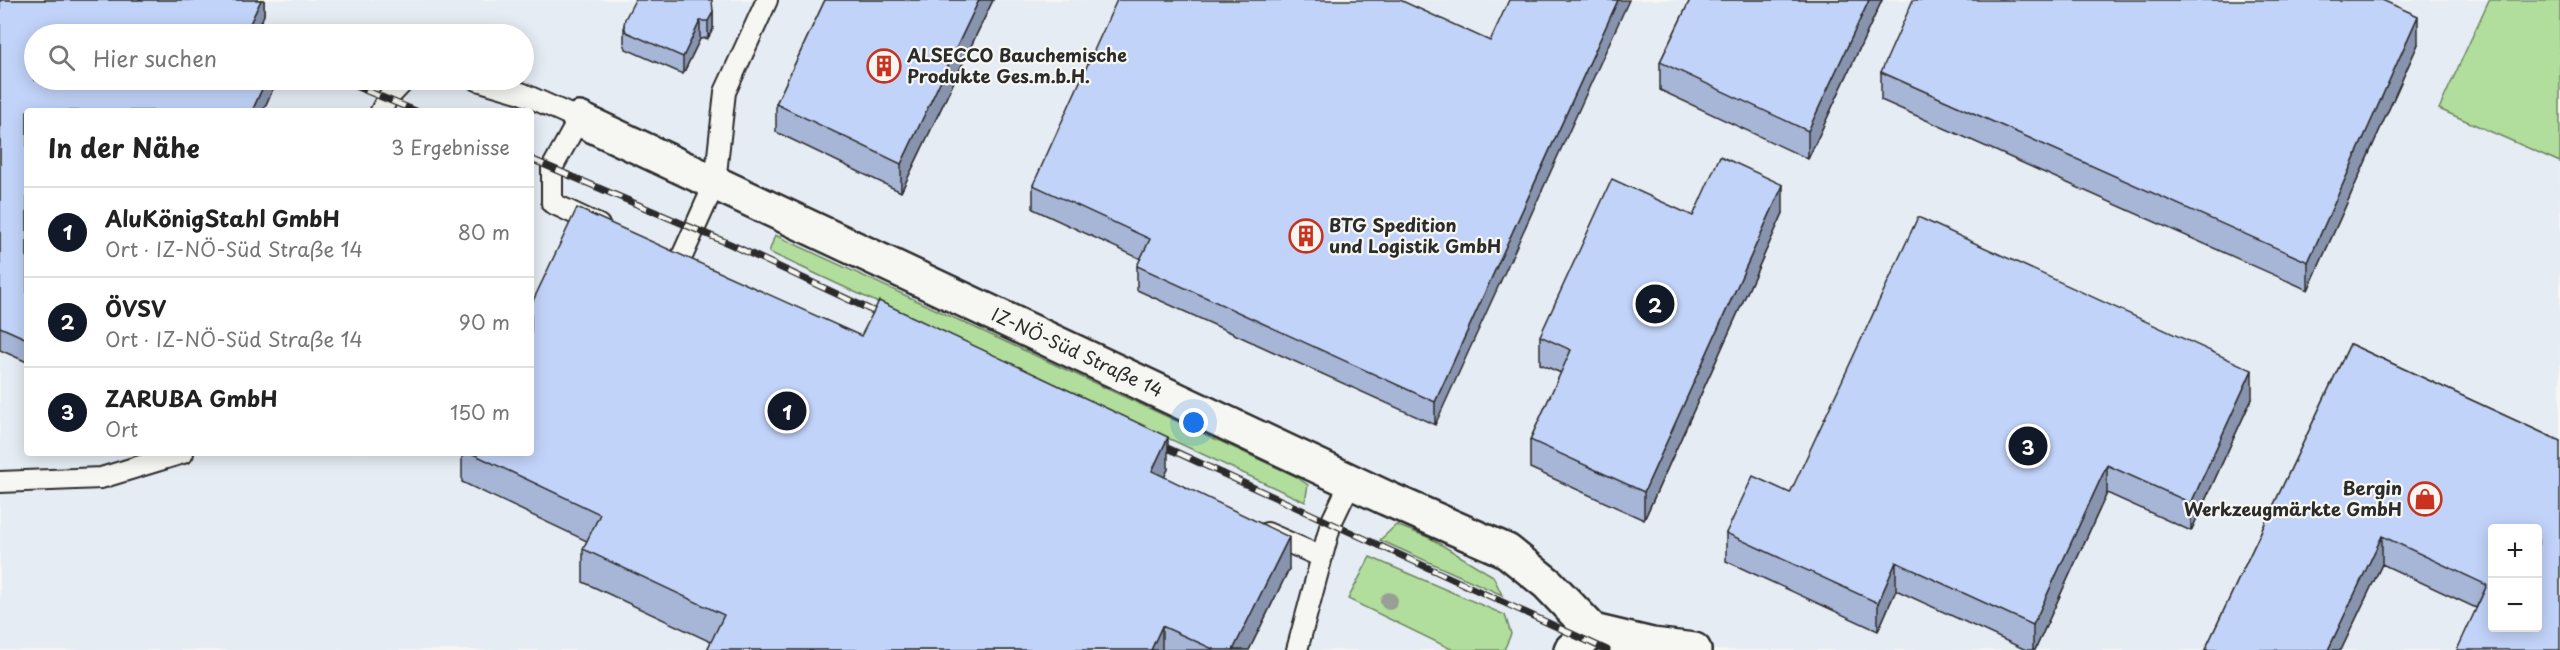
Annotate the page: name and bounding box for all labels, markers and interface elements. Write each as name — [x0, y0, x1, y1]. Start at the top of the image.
search box — [24, 24, 534, 90]
icon: search — [45, 41, 78, 74]
text: Hier suchen — [93, 41, 217, 74]
place label: ALSECCO Bauchemische Produkte Ges.m.b.H. — [906, 41, 1127, 89]
building icon: ALSECCO Bauchemische Produkte Ges.m.b.H. — [866, 48, 902, 84]
text: In der Nähe — [48, 128, 200, 167]
text: 3 Ergebnisse — [391, 132, 510, 162]
text: AluKönigStahl GmbH — [105, 201, 340, 234]
place label: BTG Spedition und Logistik GmbH — [1329, 211, 1501, 259]
text: 1 — [63, 217, 72, 247]
text: 80 m — [458, 217, 510, 247]
building icon: BTG Spedition und Logistik GmbH — [1288, 218, 1324, 254]
text: Ort · IZ-NÖ-Süd Straße 14 — [105, 234, 363, 264]
pin: 2 — [1636, 282, 1674, 326]
text: ÖVSV — [105, 291, 166, 324]
street label: IZ-NÖ-Süd Straße 14 — [988, 300, 1168, 403]
text: 2 — [60, 307, 75, 337]
text: 90 m — [459, 307, 510, 337]
text: Ort · IZ-NÖ-Süd Straße 14 — [105, 324, 363, 354]
text: ZARUBA GmbH — [105, 381, 277, 414]
pin: 1 — [768, 388, 806, 434]
text: 3 — [61, 397, 74, 427]
text: 150 m — [450, 397, 510, 427]
your location — [1179, 408, 1208, 437]
text: Ort — [105, 414, 138, 444]
pin: 3 — [2008, 424, 2048, 468]
place label: Bergin Werkzeugmärkte GmbH — [2184, 474, 2402, 522]
shop icon: Bergin Werkzeugmärkte GmbH — [2407, 481, 2443, 517]
map controls — [2488, 524, 2542, 632]
button: + — [2488, 524, 2542, 578]
button: − — [2488, 578, 2542, 632]

